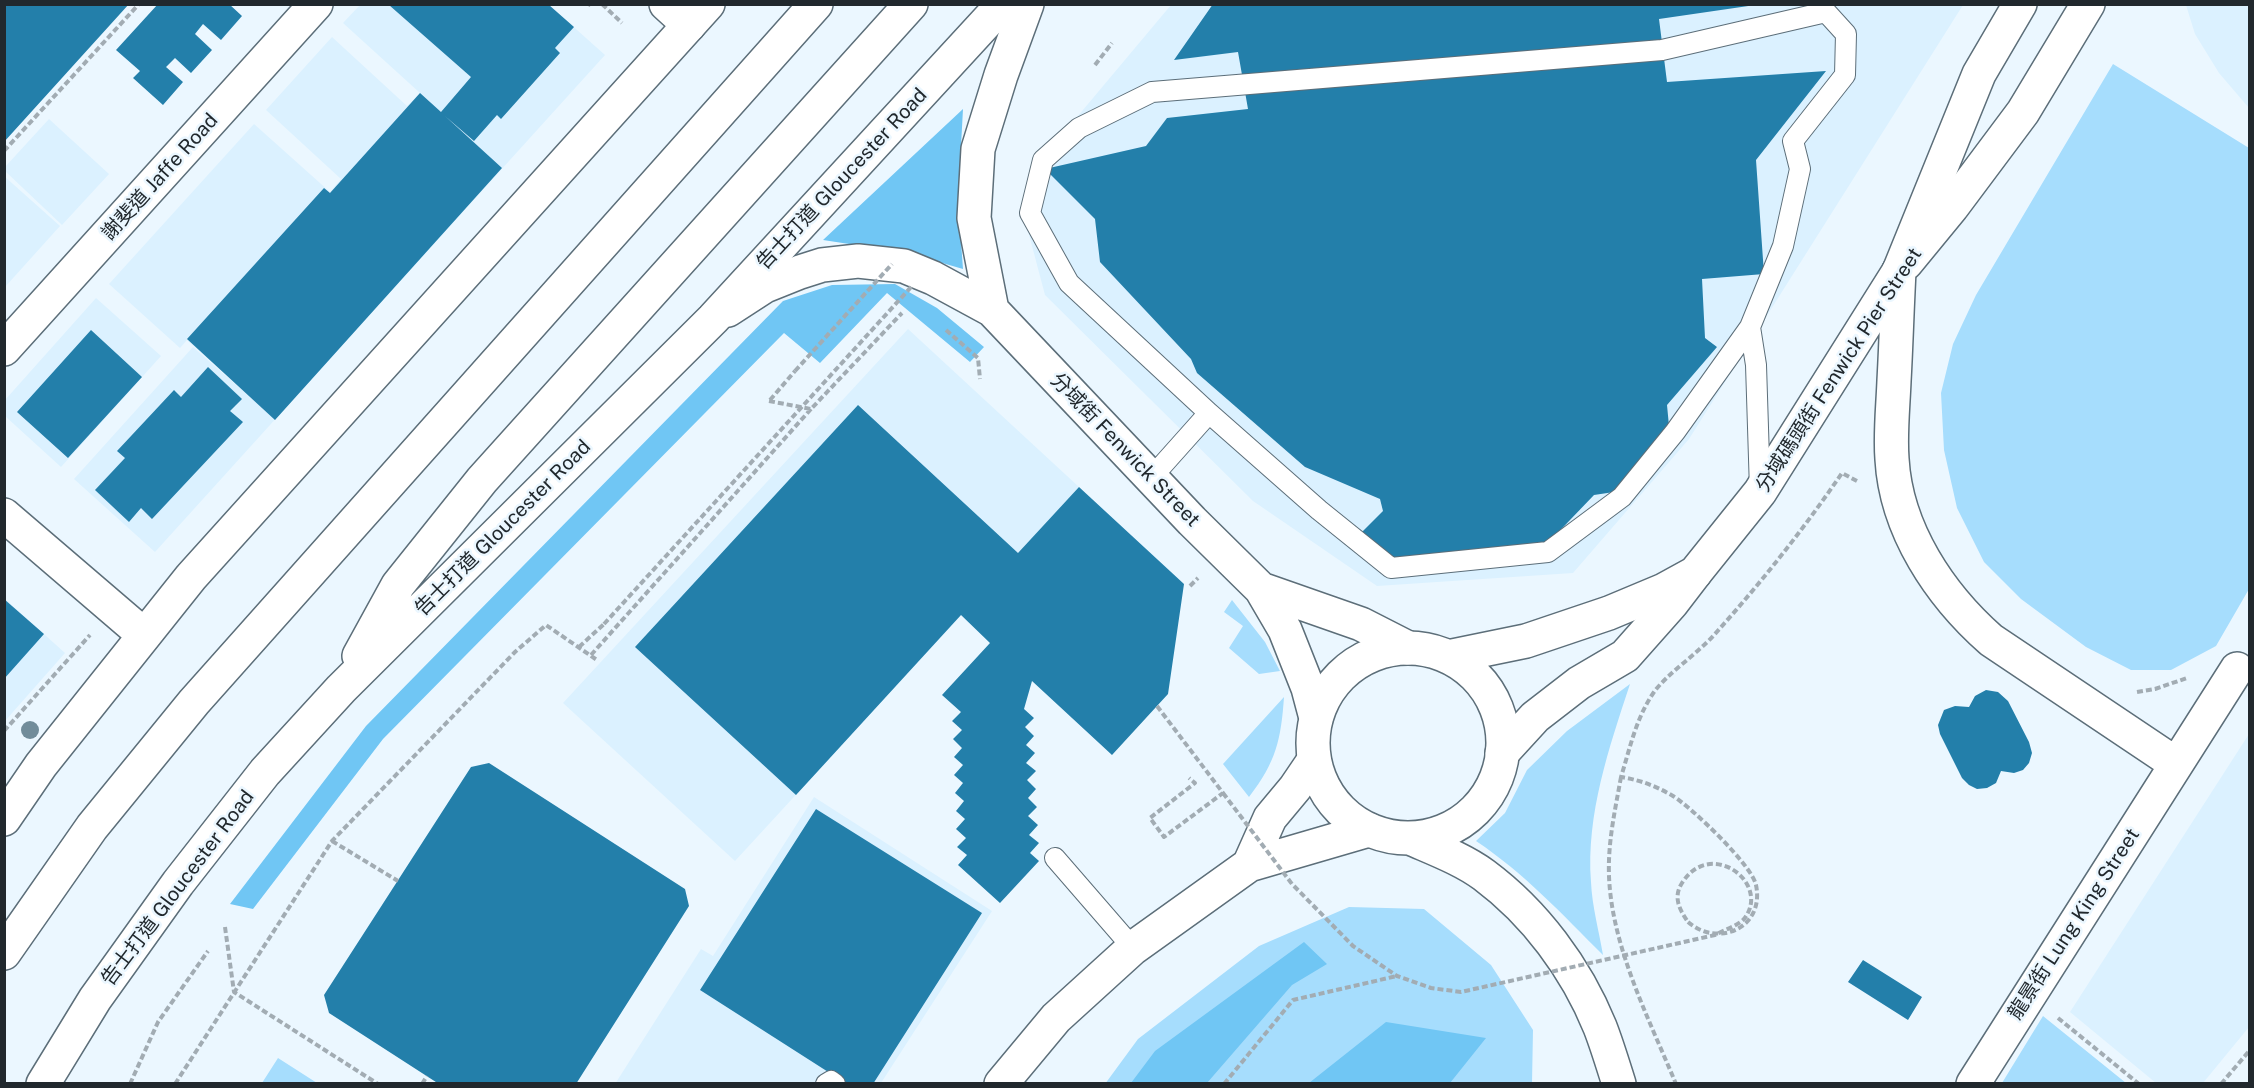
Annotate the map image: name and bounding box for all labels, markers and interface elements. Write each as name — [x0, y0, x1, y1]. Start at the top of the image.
street label: 告士打道 Gloucester Road — [752, 83, 932, 275]
street label: 謝斐道 Jaffe Road — [97, 109, 223, 245]
street label: 分域碼頭街 Fenwick Pier Street — [1751, 243, 1927, 497]
street label: 分域街 Fenwick Street — [1045, 368, 1205, 532]
street label: 告士打道 Gloucester Road — [410, 435, 596, 621]
street label: 告士打道 Gloucester Road — [97, 785, 259, 991]
street label: 龍景街 Lung King Street — [2003, 824, 2145, 1024]

